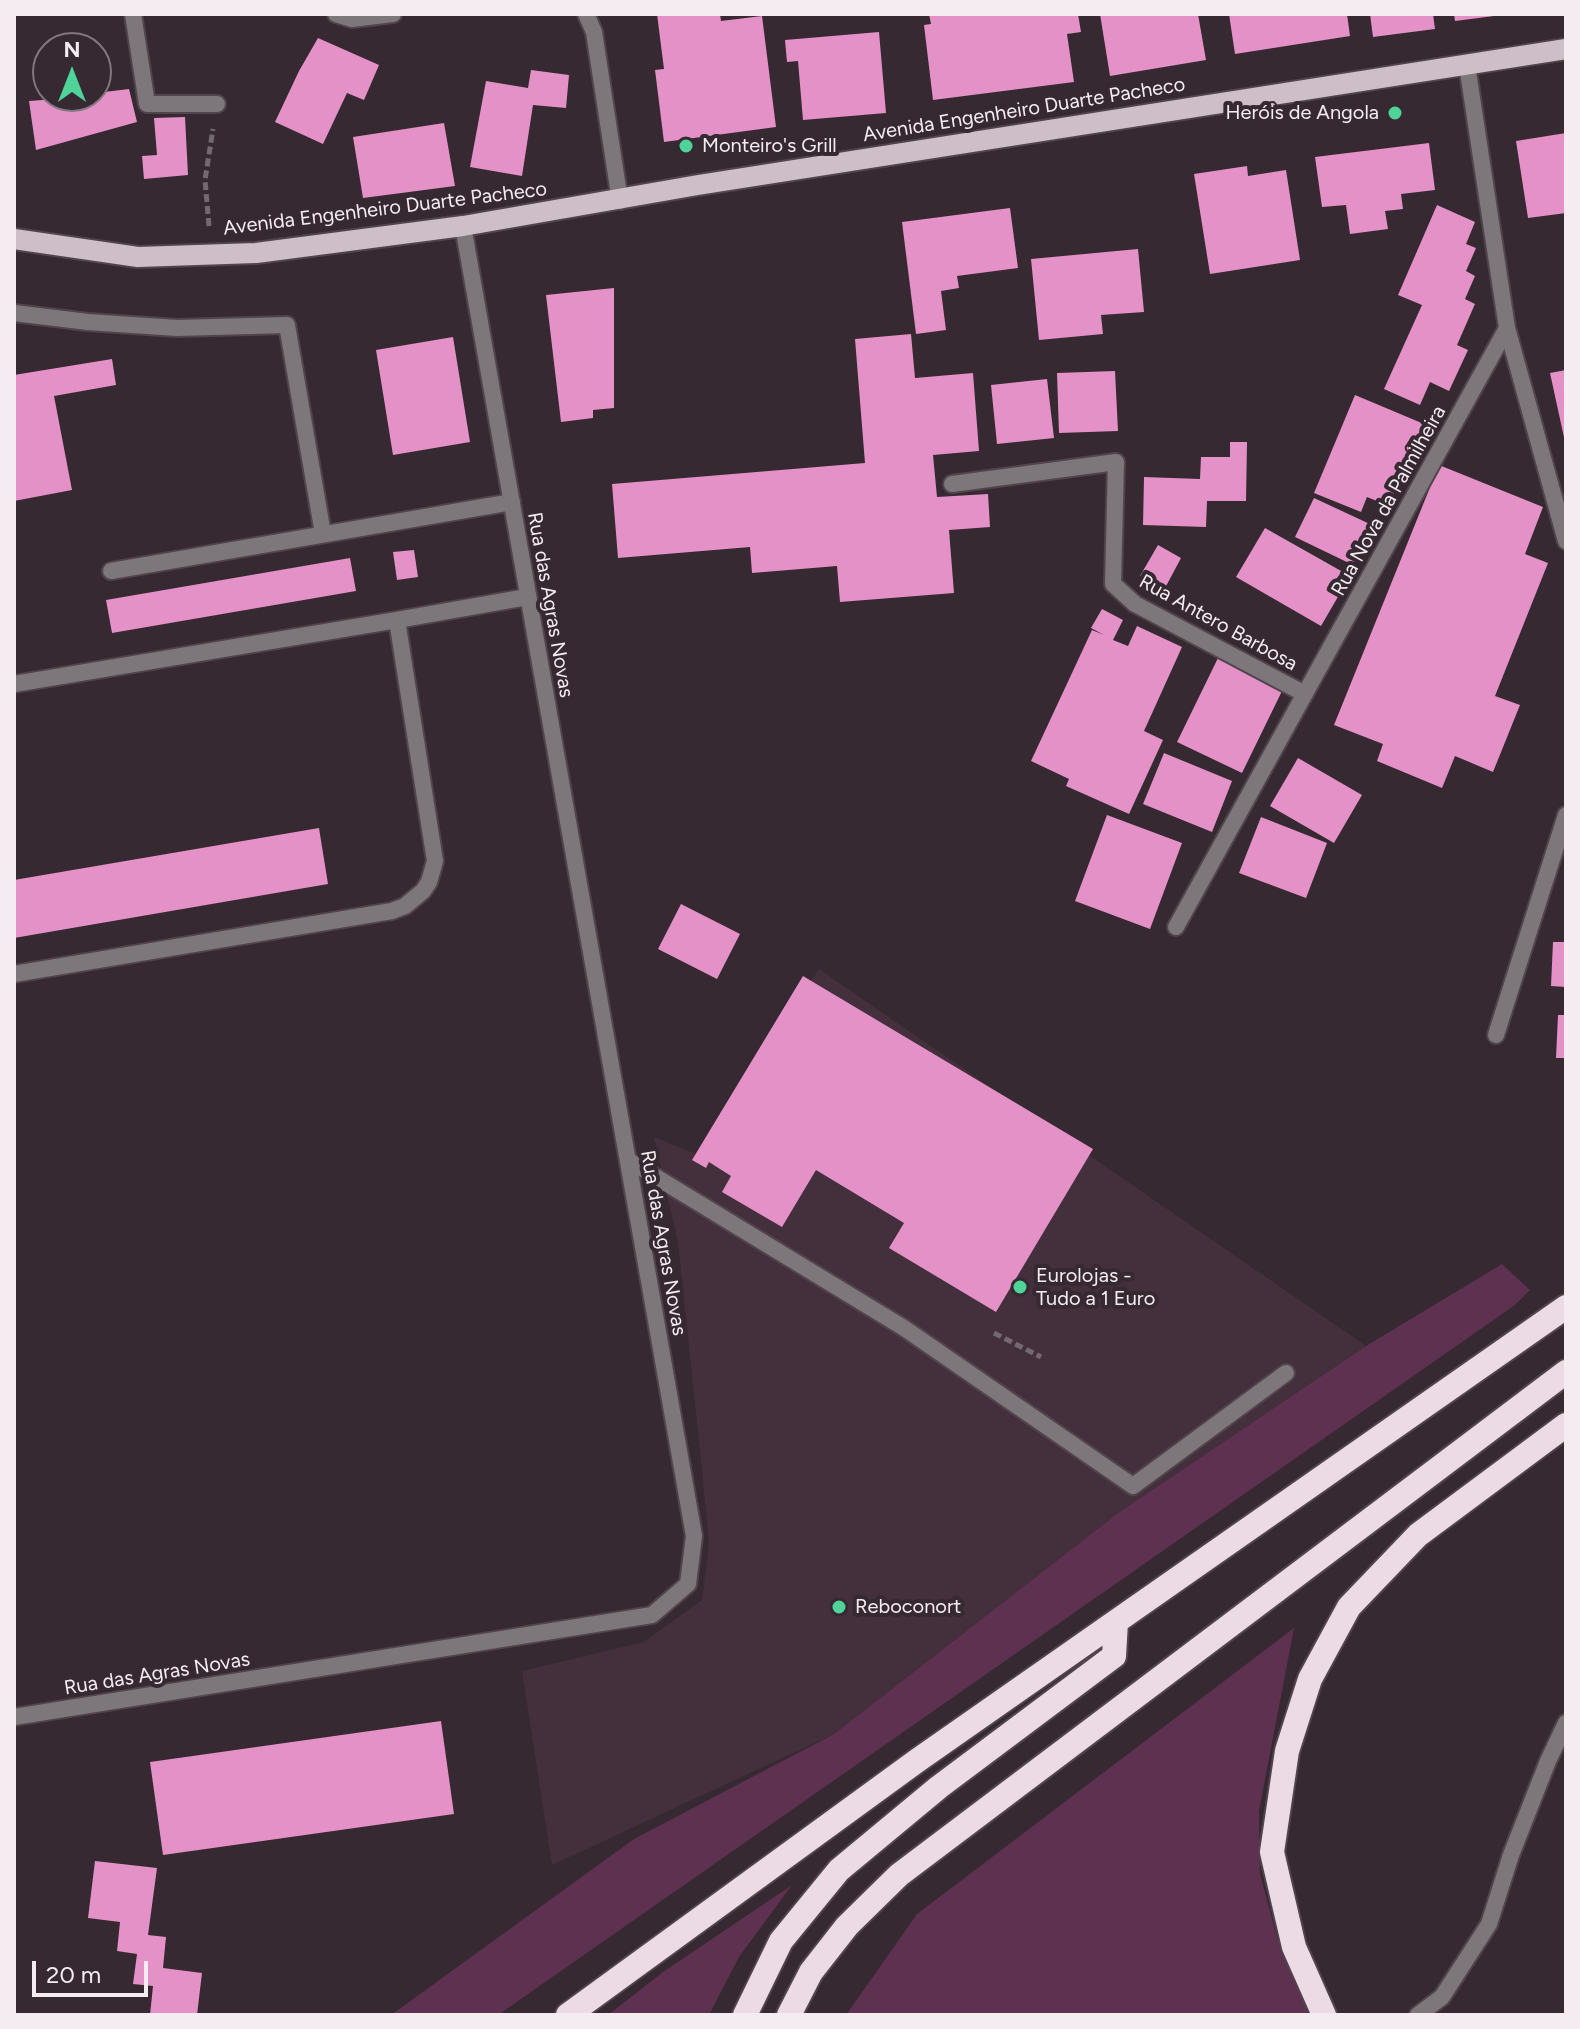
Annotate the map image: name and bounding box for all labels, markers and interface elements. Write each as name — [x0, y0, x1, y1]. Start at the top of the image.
north arrow — [32, 32, 112, 112]
text: N — [63, 36, 81, 63]
street label: Avenida Engenheiro Duarte Pacheco — [861, 73, 1187, 147]
place label: Heróis de Angola — [1226, 101, 1379, 125]
marker: Heróis de Angola — [1386, 104, 1404, 122]
place label: Monteiro's Grill — [702, 134, 837, 158]
marker: Monteiro's Grill — [677, 137, 695, 155]
street label: Avenida Engenheiro Duarte Pacheco — [222, 177, 548, 241]
street label: Rua Nova da Palmilheira — [1327, 402, 1451, 600]
street label: Rua das Agras Novas — [522, 510, 578, 700]
street label: Rua Antero Barbosa — [1135, 570, 1301, 676]
street label: Rua das Agras Novas — [635, 1148, 691, 1338]
place label: Eurolojas - Tudo a 1 Euro — [1036, 1264, 1155, 1311]
marker: Eurolojas - Tudo a 1 Euro — [1011, 1278, 1029, 1296]
place label: Reboconort — [855, 1595, 961, 1619]
marker: Reboconort — [830, 1598, 848, 1616]
street label: Rua das Agras Novas — [62, 1647, 252, 1701]
scale bar — [36, 1945, 152, 1995]
text: 20 m — [46, 1960, 101, 1989]

